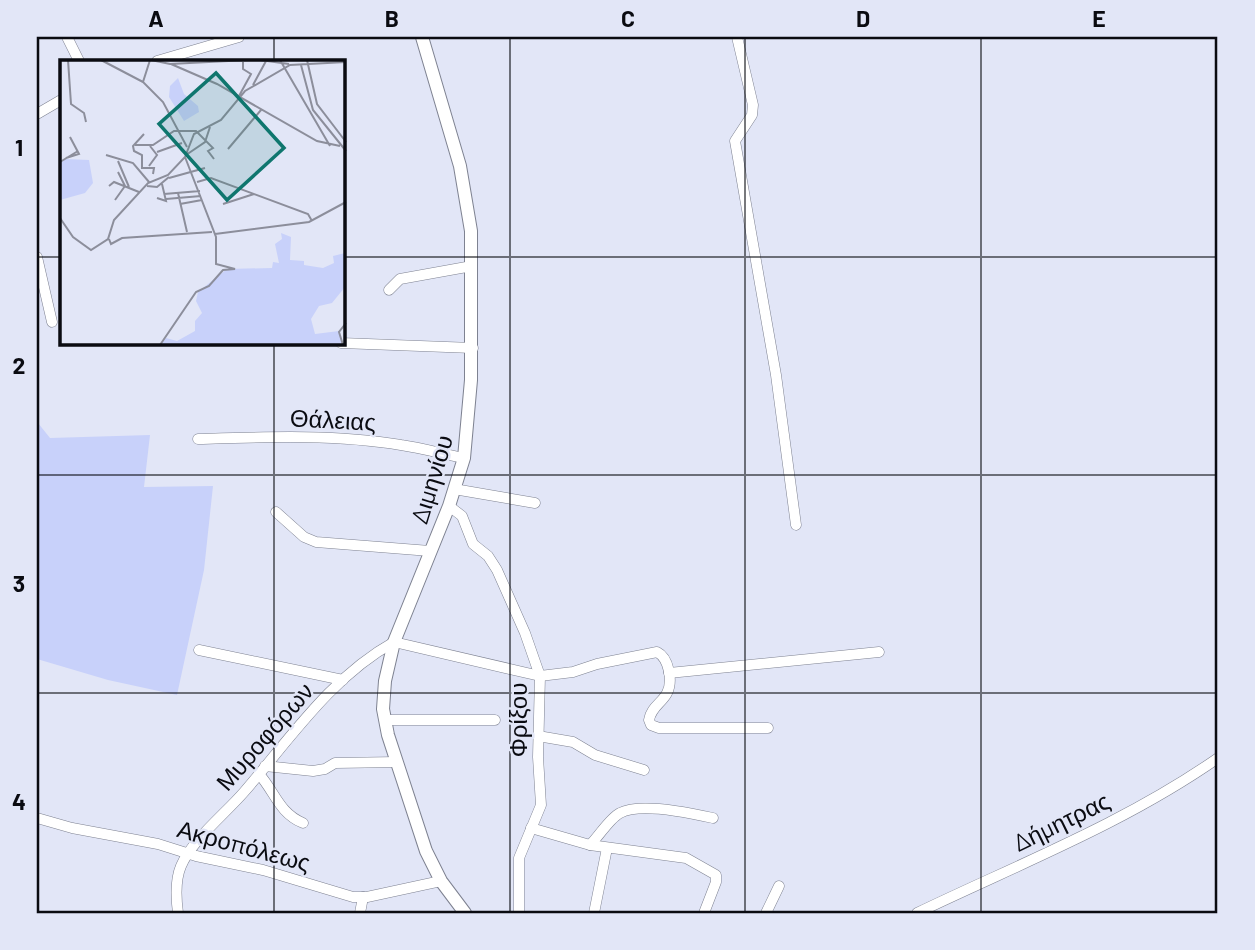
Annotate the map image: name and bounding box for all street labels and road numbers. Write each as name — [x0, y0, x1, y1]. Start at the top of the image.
street label: Θάλειας — [289, 402, 377, 436]
street label: Διμηνίου — [404, 431, 458, 527]
street label: Μυροφόρων — [209, 676, 319, 796]
street label: Φρίξου — [503, 683, 532, 757]
street label: Δήμητρας — [1008, 785, 1114, 857]
street label: Ακροπόλεως — [174, 813, 314, 877]

